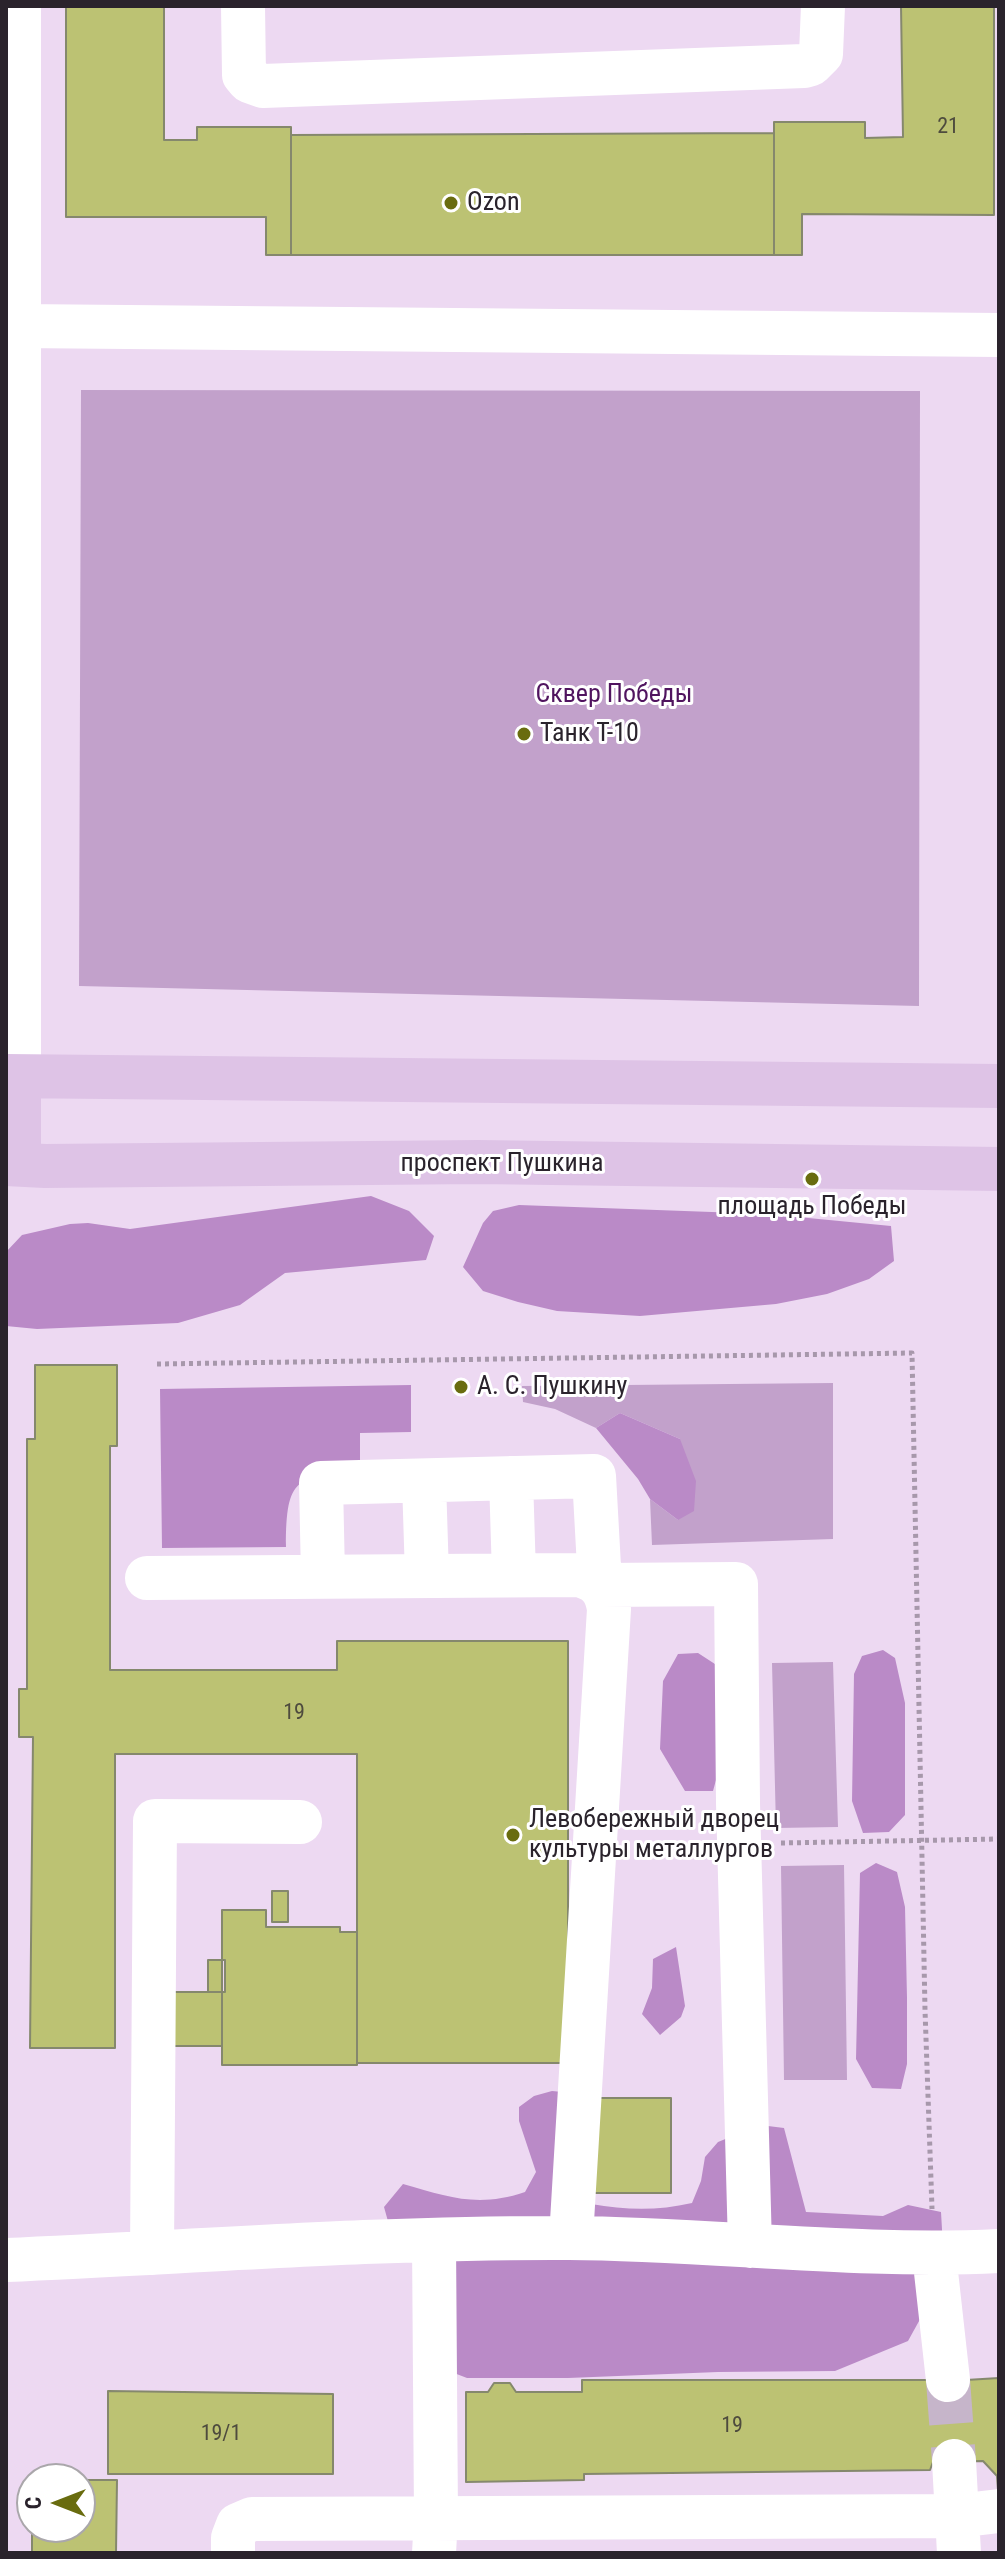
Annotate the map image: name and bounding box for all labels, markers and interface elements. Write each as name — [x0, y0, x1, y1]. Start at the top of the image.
house number: 21 — [937, 114, 959, 140]
place label: Ozon — [467, 187, 519, 219]
marker: Ozon — [442, 194, 460, 212]
park label: Сквер Победы — [536, 679, 692, 711]
place label: Танк Т-10 — [540, 718, 639, 750]
marker: Танк Т-10 — [515, 725, 533, 743]
street label: проспект Пушкина — [401, 1148, 603, 1180]
marker: площадь Победы — [803, 1170, 821, 1188]
place label: площадь Победы — [718, 1191, 906, 1223]
place label: А. С. Пушкину — [477, 1371, 627, 1403]
marker: А. С. Пушкину — [452, 1378, 470, 1396]
house number: 19 — [283, 1700, 305, 1726]
place label: Левобережный дворец культуры металлургов — [529, 1804, 779, 1866]
marker: Левобережный дворец культуры металлургов — [504, 1826, 522, 1844]
house number: 19 — [721, 2413, 743, 2439]
house number: 19/1 — [201, 2421, 241, 2447]
north arrow — [16, 2463, 96, 2543]
text: С — [21, 2497, 46, 2509]

